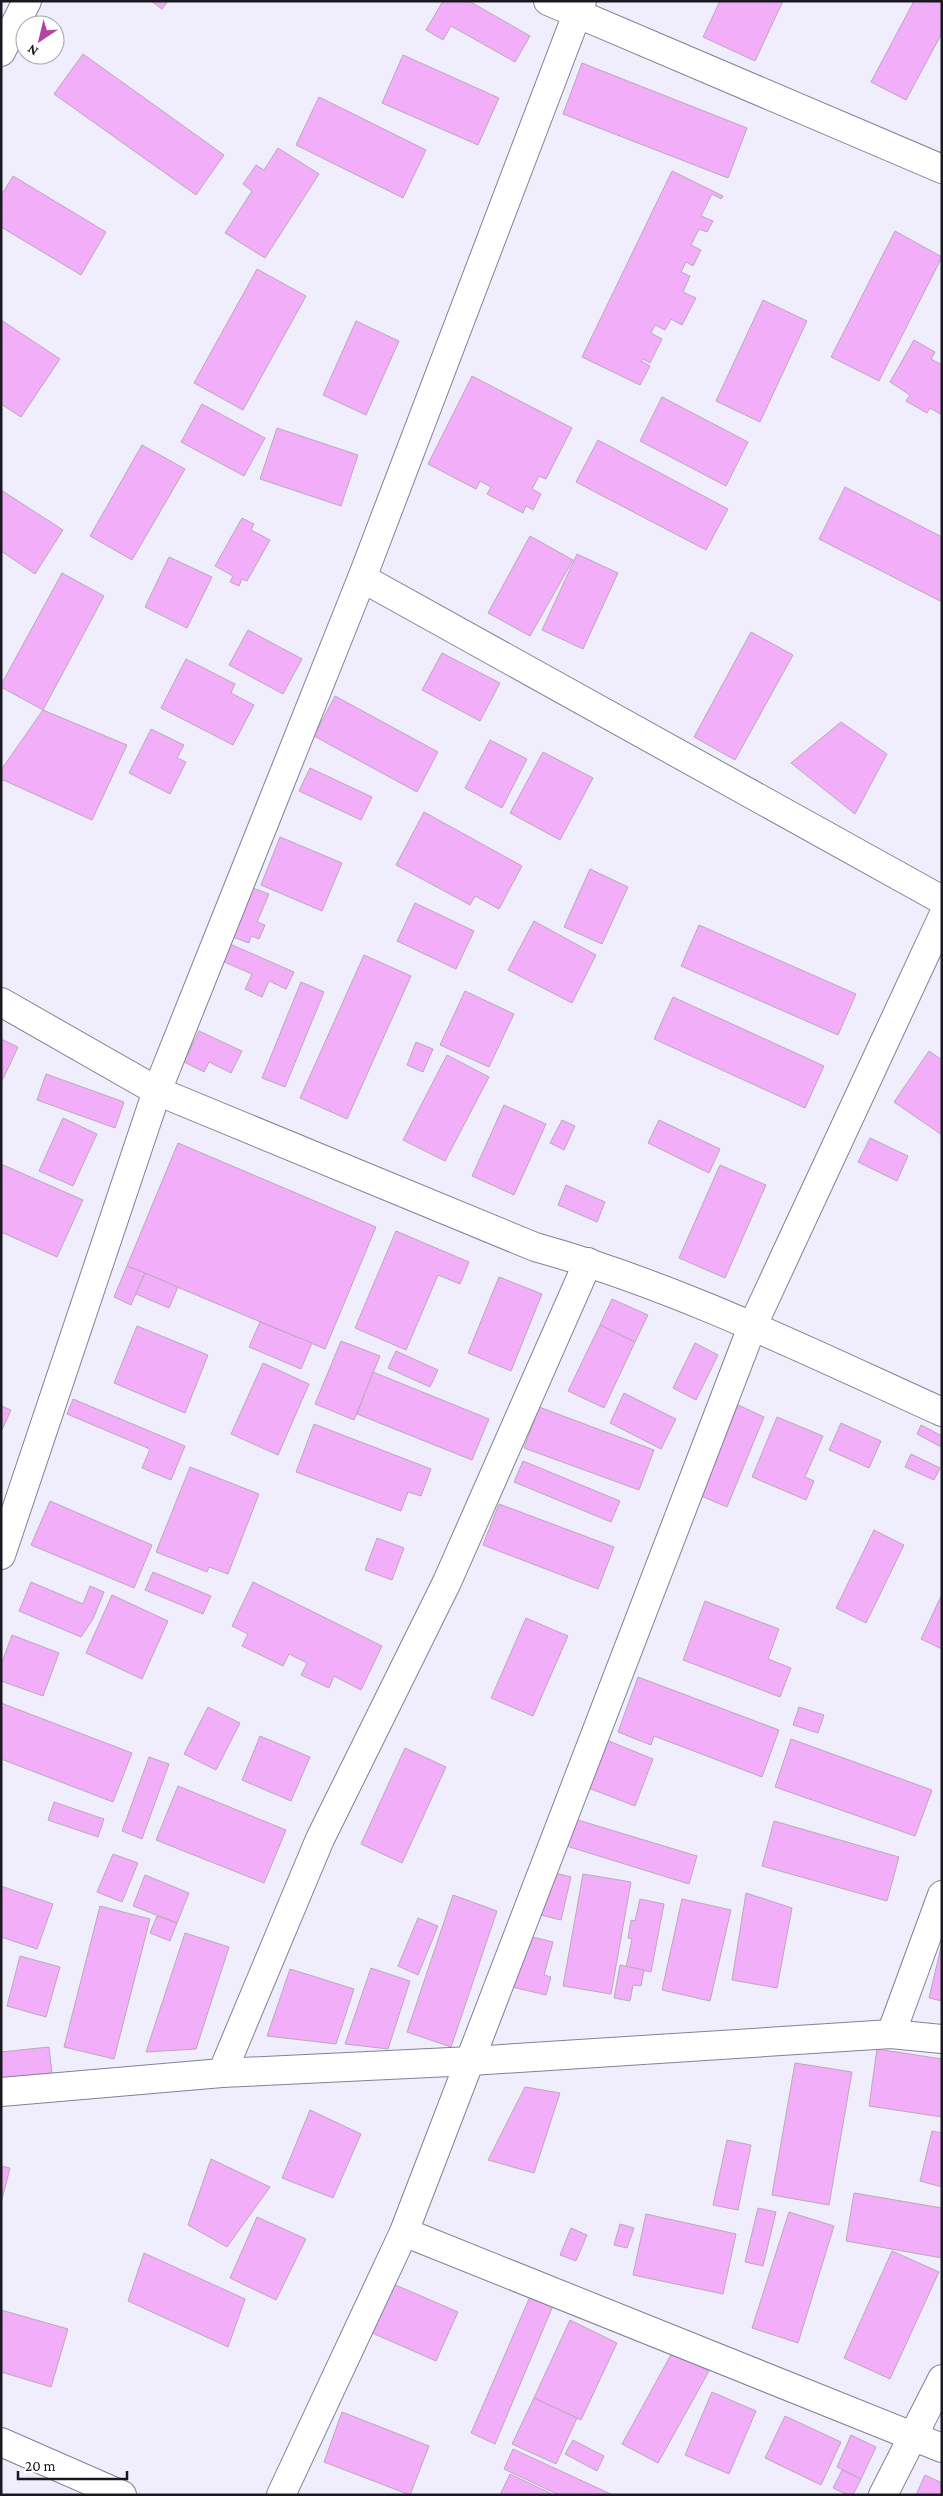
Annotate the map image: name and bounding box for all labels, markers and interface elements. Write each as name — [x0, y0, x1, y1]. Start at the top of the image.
north arrow — [15, 15, 65, 65]
text: N — [24, 41, 41, 60]
scale bar — [18, 2448, 126, 2480]
text: 20 m — [25, 2458, 56, 2474]

